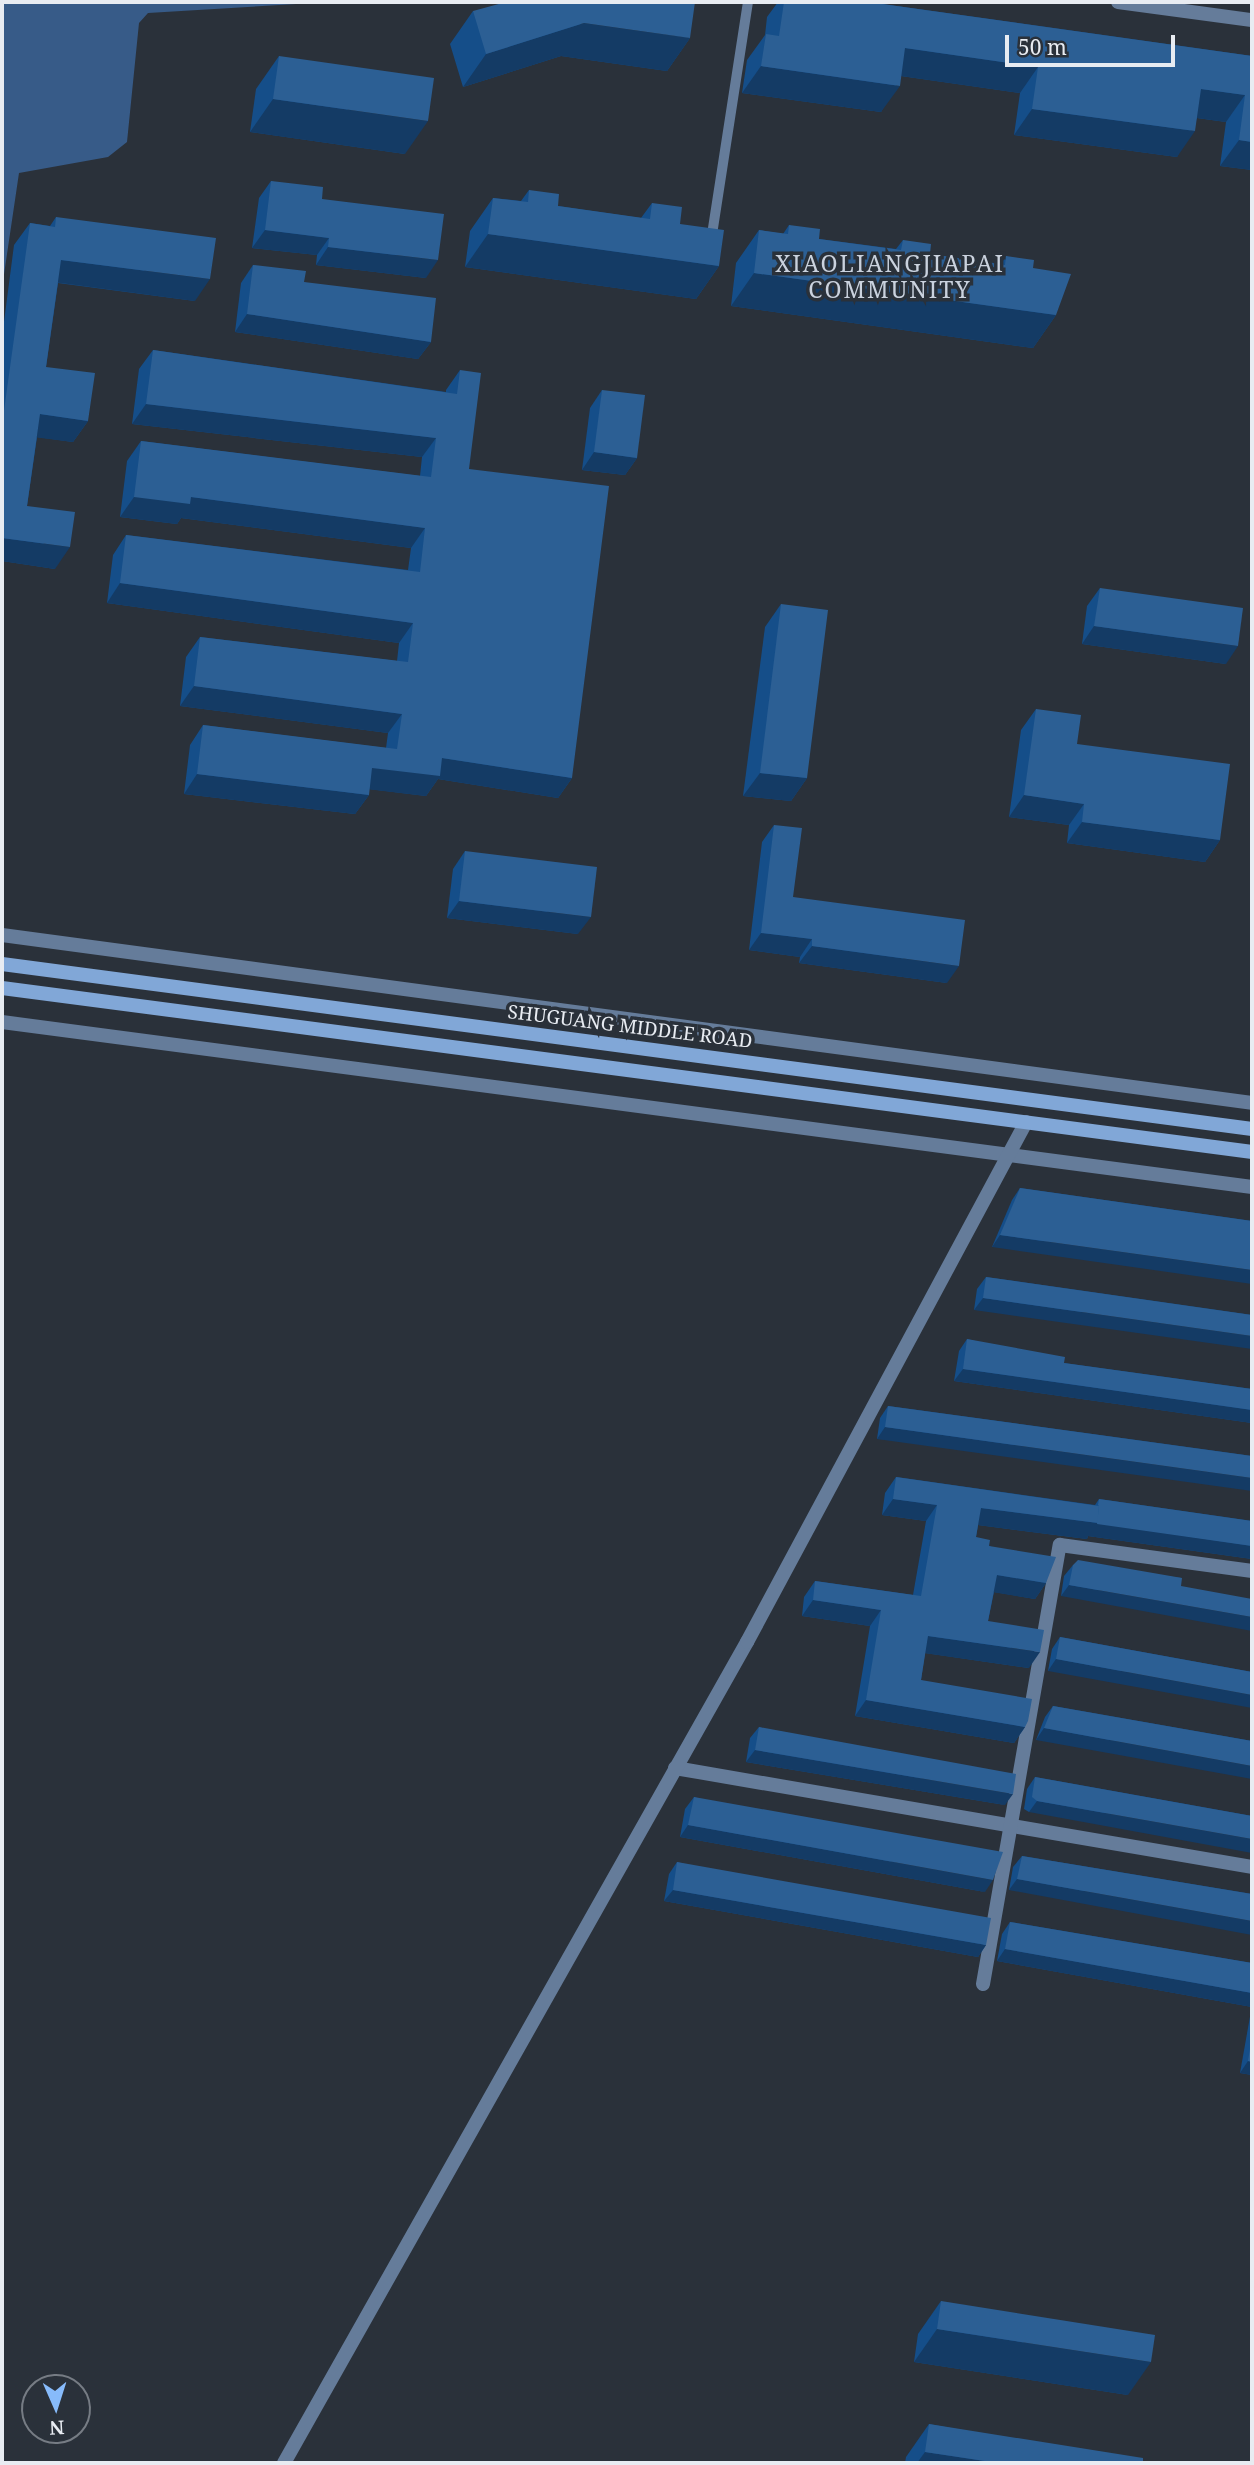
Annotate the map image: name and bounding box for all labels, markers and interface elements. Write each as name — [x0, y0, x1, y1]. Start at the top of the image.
scale bar — [1009, 21, 1179, 65]
text: 50 m — [1018, 33, 1067, 61]
district label: XIAOLIANGJIAPAI COMMUNITY — [777, 249, 1003, 303]
street label: SHUGUANG MIDDLE ROAD — [506, 1001, 754, 1053]
north arrow — [21, 2374, 91, 2444]
text: N — [49, 2415, 65, 2441]

